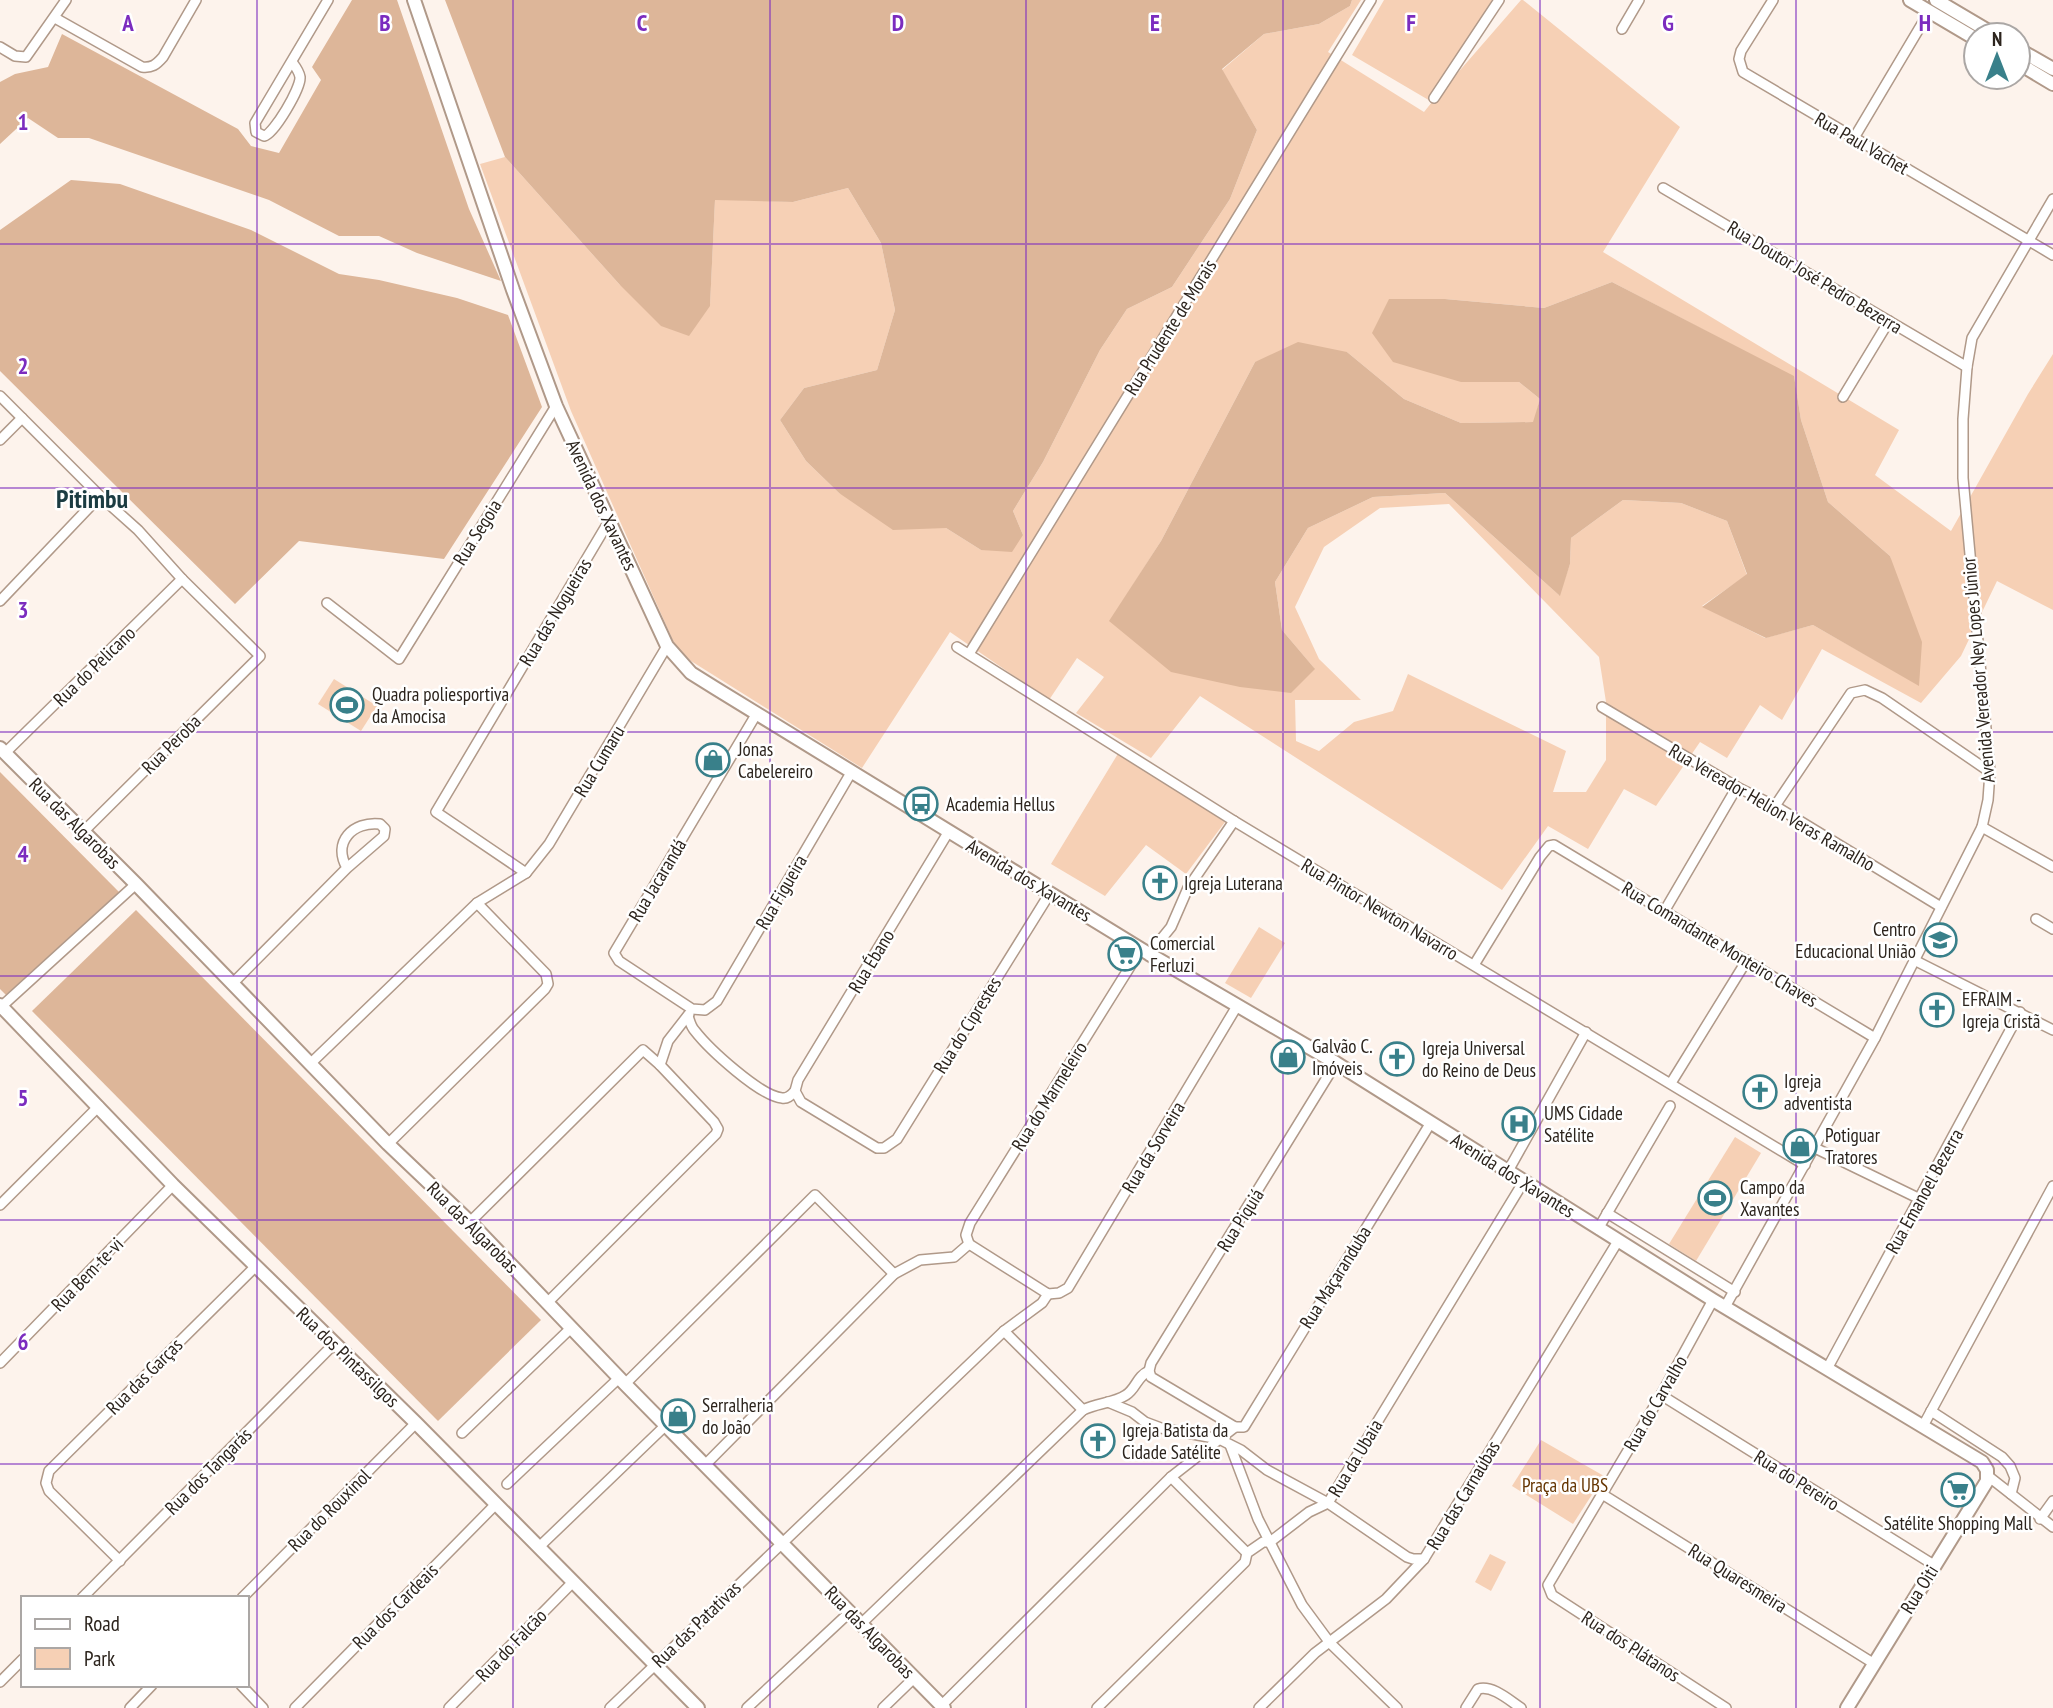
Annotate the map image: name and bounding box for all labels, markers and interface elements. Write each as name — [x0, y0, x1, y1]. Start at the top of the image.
text: A — [121, 8, 134, 37]
text: B — [379, 8, 391, 37]
text: C — [637, 8, 648, 37]
text: D — [892, 8, 904, 37]
text: E — [1150, 8, 1160, 37]
text: F — [1406, 8, 1416, 37]
text: G — [1662, 8, 1674, 37]
text: H — [1919, 8, 1931, 37]
north arrow — [1962, 21, 2032, 91]
text: N — [1992, 27, 2002, 51]
street label: Rua Paul Vachet — [1811, 106, 1914, 180]
text: 1 — [18, 107, 29, 136]
street label: Rua Doutor José Pedro Bezerra — [1723, 215, 1907, 339]
street label: Rua Prudente de Morais — [1119, 255, 1221, 399]
text: 2 — [18, 351, 29, 380]
street label: Avenida dos Xavantes — [561, 436, 643, 574]
district label: Pitimbu — [56, 482, 128, 515]
street label: Rua Segoia — [447, 495, 507, 569]
street label: Rua das Nogueiras — [513, 554, 597, 670]
street label: Avenida Vereador Ney Lopes Júnior — [1956, 555, 2000, 784]
text: 3 — [18, 595, 29, 624]
street label: Rua do Pelicano — [48, 621, 140, 711]
place label: Quadra poliesportiva da Amocisa — [372, 682, 509, 728]
sports icon: Quadra poliesportiva da Amocisa — [328, 686, 366, 724]
street label: Rua Peroba — [136, 709, 206, 779]
street label: Rua Cumaru — [568, 721, 630, 801]
place label: Jonas Cabelereiro — [737, 737, 813, 783]
street label: Rua Vereador Helion Veras Ramalho — [1665, 738, 1879, 876]
shop icon: Jonas Cabelereiro — [694, 741, 732, 779]
street label: Rua das Algarobas — [24, 772, 126, 874]
bus stop icon: Academia Hellus — [902, 785, 940, 823]
place label: Academia Hellus — [946, 792, 1055, 816]
street label: Avenida dos Xavantes — [962, 833, 1096, 927]
street label: Rua Jacarandá — [623, 834, 691, 926]
text: 4 — [18, 839, 29, 868]
street label: Rua Figueira — [750, 850, 812, 934]
street label: Rua Pintor Newton Navarro — [1297, 853, 1463, 965]
church icon: Igreja Luterana — [1141, 864, 1179, 902]
place label: Igreja Luterana — [1184, 871, 1283, 895]
street label: Rua Comandante Monteiro Chaves — [1618, 876, 1822, 1012]
place label: Centro Educacional União — [1795, 917, 1916, 963]
school or university icon: Centro Educacional União — [1921, 921, 1959, 959]
street label: Rua Ébano — [843, 925, 899, 997]
place label: Comercial Ferluzi — [1150, 931, 1215, 977]
supermarket icon: Comercial Ferluzi — [1106, 935, 1144, 973]
street label: Rua do Ciprestes — [928, 972, 1006, 1078]
place label: EFRAIM - Igreja Cristã — [1962, 987, 2040, 1033]
church icon: EFRAIM - Igreja Cristã — [1918, 991, 1956, 1029]
place label: Galvão C. Imóveis — [1312, 1034, 1373, 1080]
place label: Igreja Universal do Reino de Deus — [1422, 1036, 1536, 1082]
street label: Rua do Marmeleiro — [1006, 1037, 1092, 1155]
shop icon: Galvão C. Imóveis — [1269, 1038, 1307, 1076]
church icon: Igreja Universal do Reino de Deus — [1378, 1040, 1416, 1078]
place label: Igreja adventista — [1784, 1069, 1852, 1115]
church icon: Igreja adventista — [1741, 1073, 1779, 1111]
text: 5 — [18, 1083, 29, 1112]
street label: Rua da Sorveira — [1116, 1097, 1190, 1197]
place label: UMS Cidade Satélite — [1544, 1101, 1623, 1147]
hospital icon: UMS Cidade Satélite — [1500, 1105, 1538, 1143]
place label: Potiguar Tratores — [1825, 1123, 1881, 1169]
street label: Rua Emanoel Bezerra — [1880, 1124, 1968, 1258]
street label: Avenida dos Xavantes — [1447, 1127, 1579, 1223]
shop icon: Potiguar Tratores — [1781, 1127, 1819, 1165]
place label: Campo da Xavantes — [1740, 1175, 1805, 1221]
street label: Rua das Algarobas — [422, 1176, 524, 1278]
sports icon: Campo da Xavantes — [1696, 1179, 1734, 1217]
street label: Rua Piquiá — [1211, 1184, 1269, 1256]
street label: Rua Maçaranduba — [1294, 1221, 1376, 1333]
street label: Rua Bem-te-vi — [46, 1232, 128, 1316]
street label: Rua dos Pintassilgos — [291, 1302, 405, 1412]
text: 6 — [18, 1327, 29, 1356]
street label: Rua das Garças — [101, 1333, 187, 1419]
street label: Rua do Carvalho — [1618, 1351, 1692, 1455]
place label: Serralheria do João — [702, 1393, 774, 1439]
shop icon: Serralheria do João — [659, 1397, 697, 1435]
street label: Rua da Ubaia — [1322, 1415, 1388, 1501]
place label: Igreja Batista da Cidade Satélite — [1122, 1418, 1228, 1464]
street label: Rua dos Tangarás — [159, 1422, 257, 1520]
church icon: Igreja Batista da Cidade Satélite — [1079, 1422, 1117, 1460]
street label: Rua das Carnaúbas — [1421, 1436, 1505, 1554]
street label: Rua do Pereiro — [1750, 1444, 1844, 1516]
street label: Rua do Rouxinol — [283, 1463, 376, 1556]
supermarket icon: Satélite Shopping Mall — [1939, 1471, 1977, 1509]
park label: Praça da UBS — [1522, 1473, 1608, 1497]
place label: Satélite Shopping Mall — [1884, 1511, 2033, 1535]
street label: Rua Quaresmeira — [1684, 1538, 1792, 1618]
street label: Rua dos Cardeais — [347, 1558, 443, 1654]
street label: Rua Oiti — [1895, 1560, 1943, 1618]
street label: Rua das Patativas — [646, 1576, 746, 1672]
street label: Rua das Algarobas — [820, 1581, 920, 1683]
legend — [21, 1596, 248, 1687]
street label: Rua do Falcão — [470, 1604, 552, 1686]
street label: Rua dos Plátanos — [1577, 1605, 1685, 1687]
text: Road — [84, 1610, 120, 1637]
text: Park — [84, 1645, 115, 1672]

